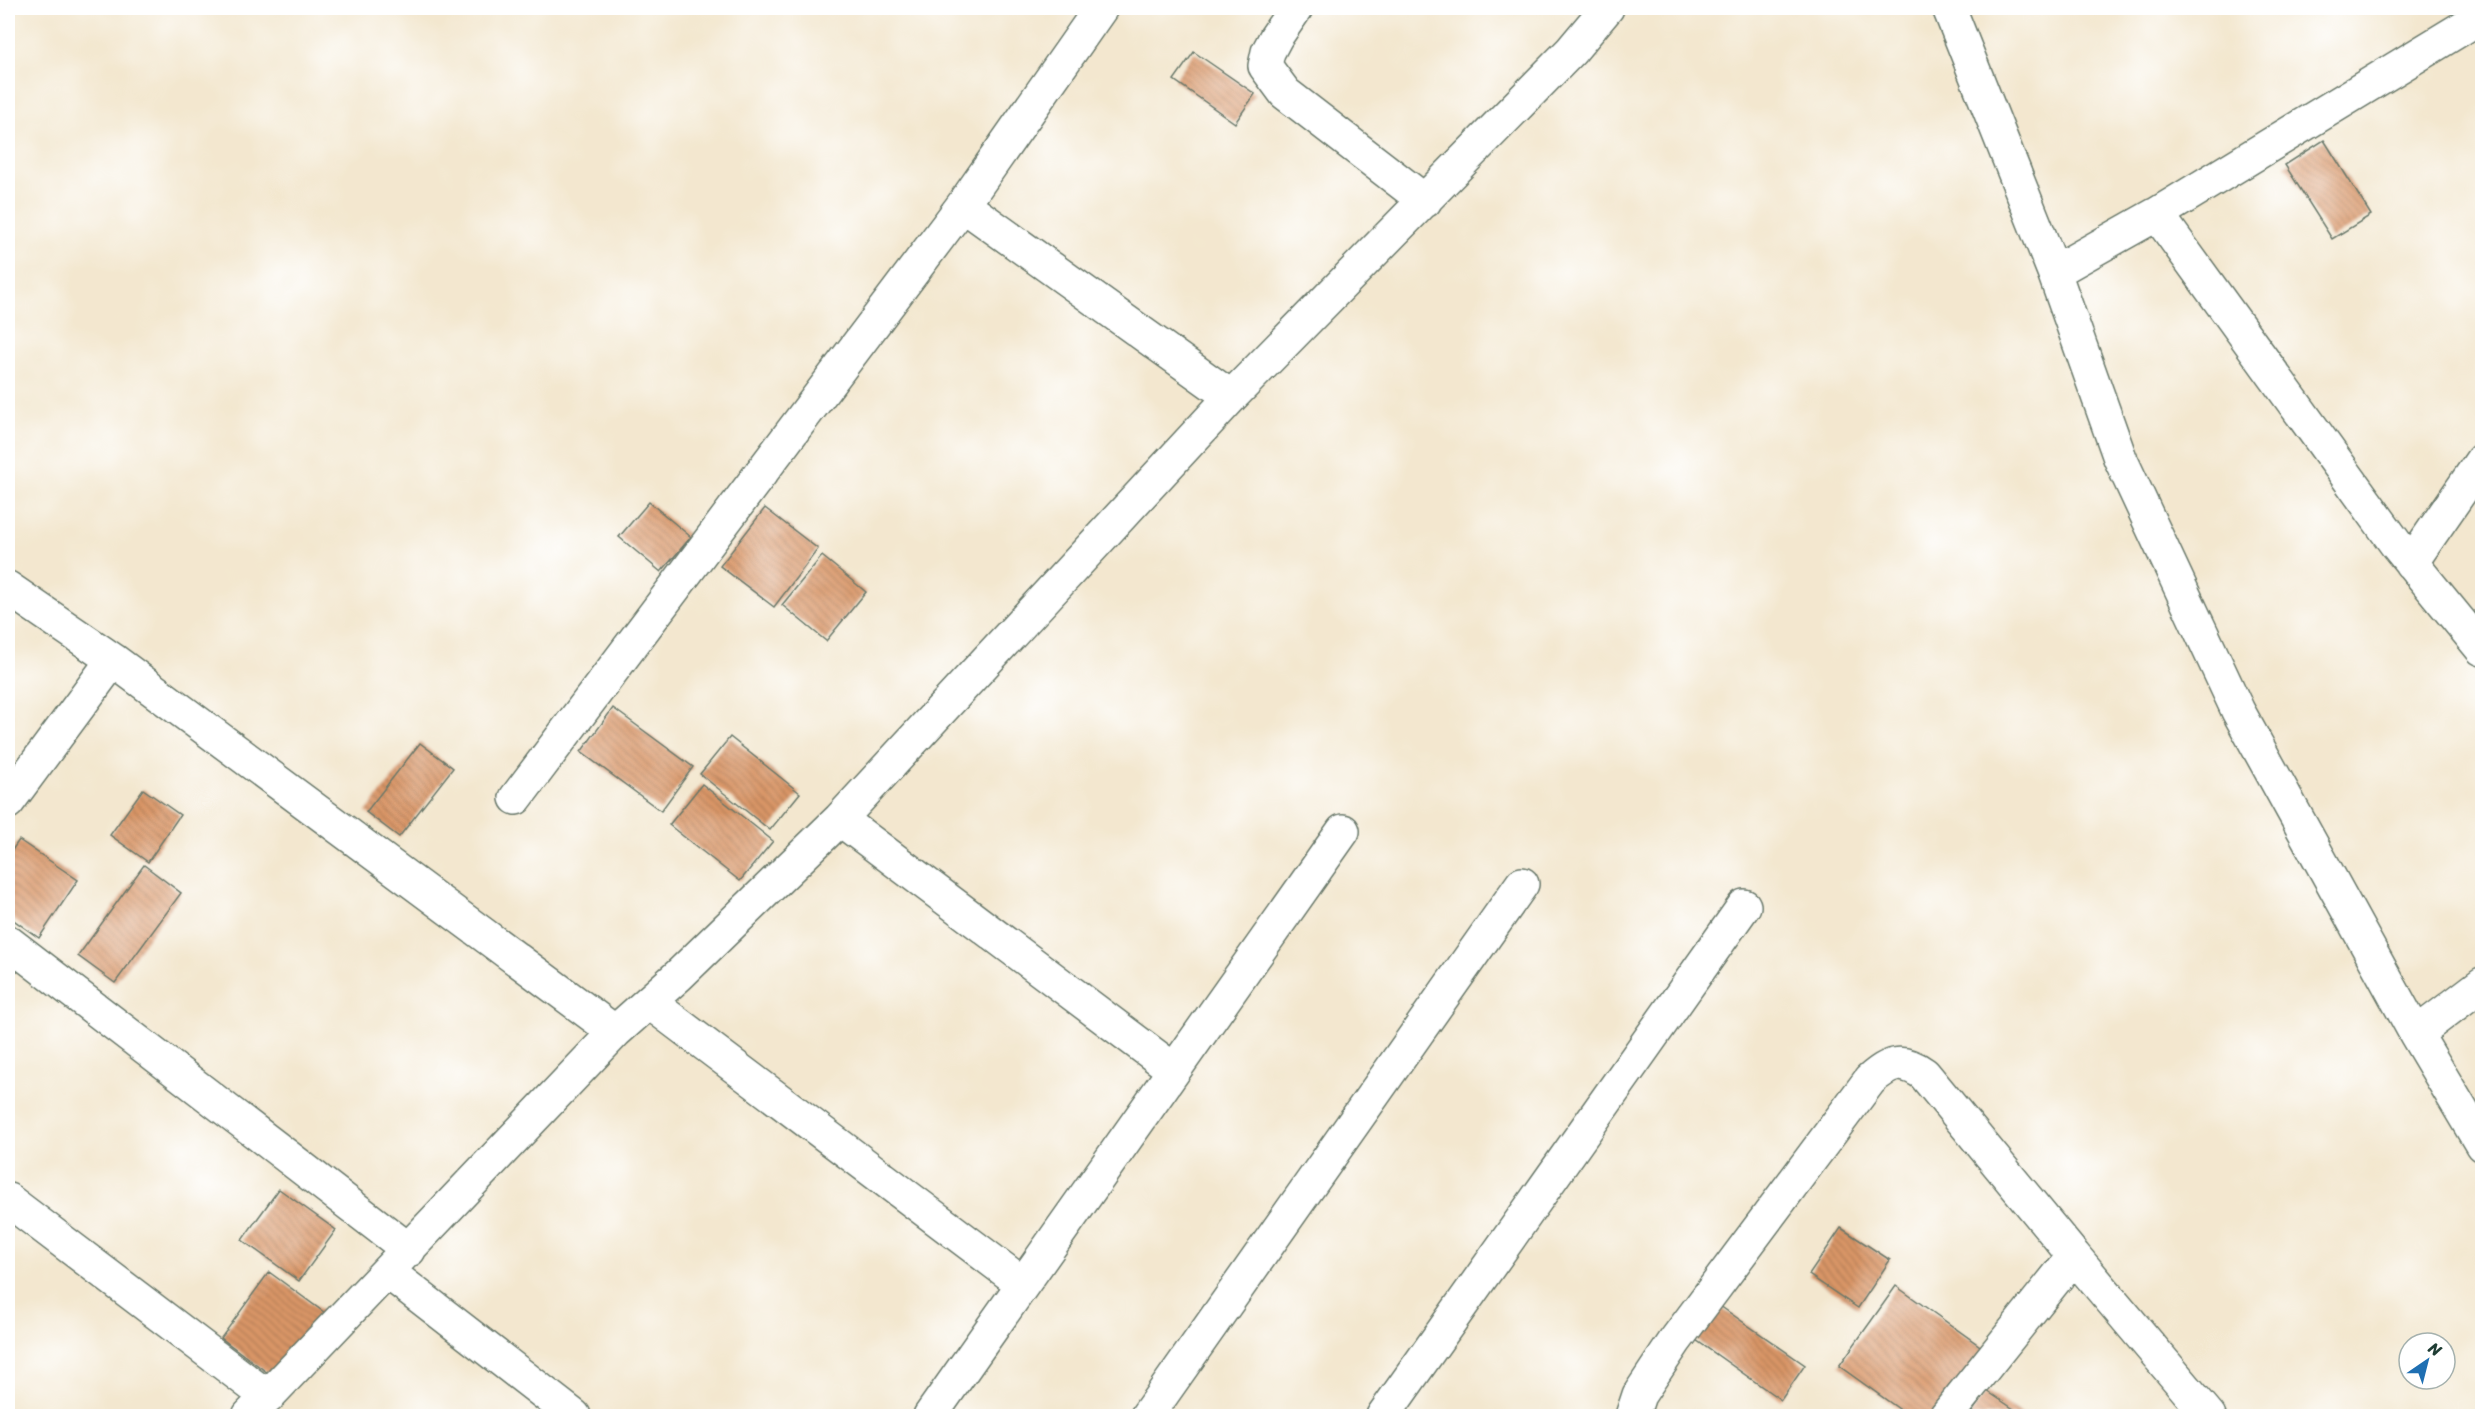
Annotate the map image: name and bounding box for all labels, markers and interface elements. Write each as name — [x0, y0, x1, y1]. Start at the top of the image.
north arrow — [2397, 1331, 2457, 1391]
text: N — [2422, 1333, 2449, 1365]

